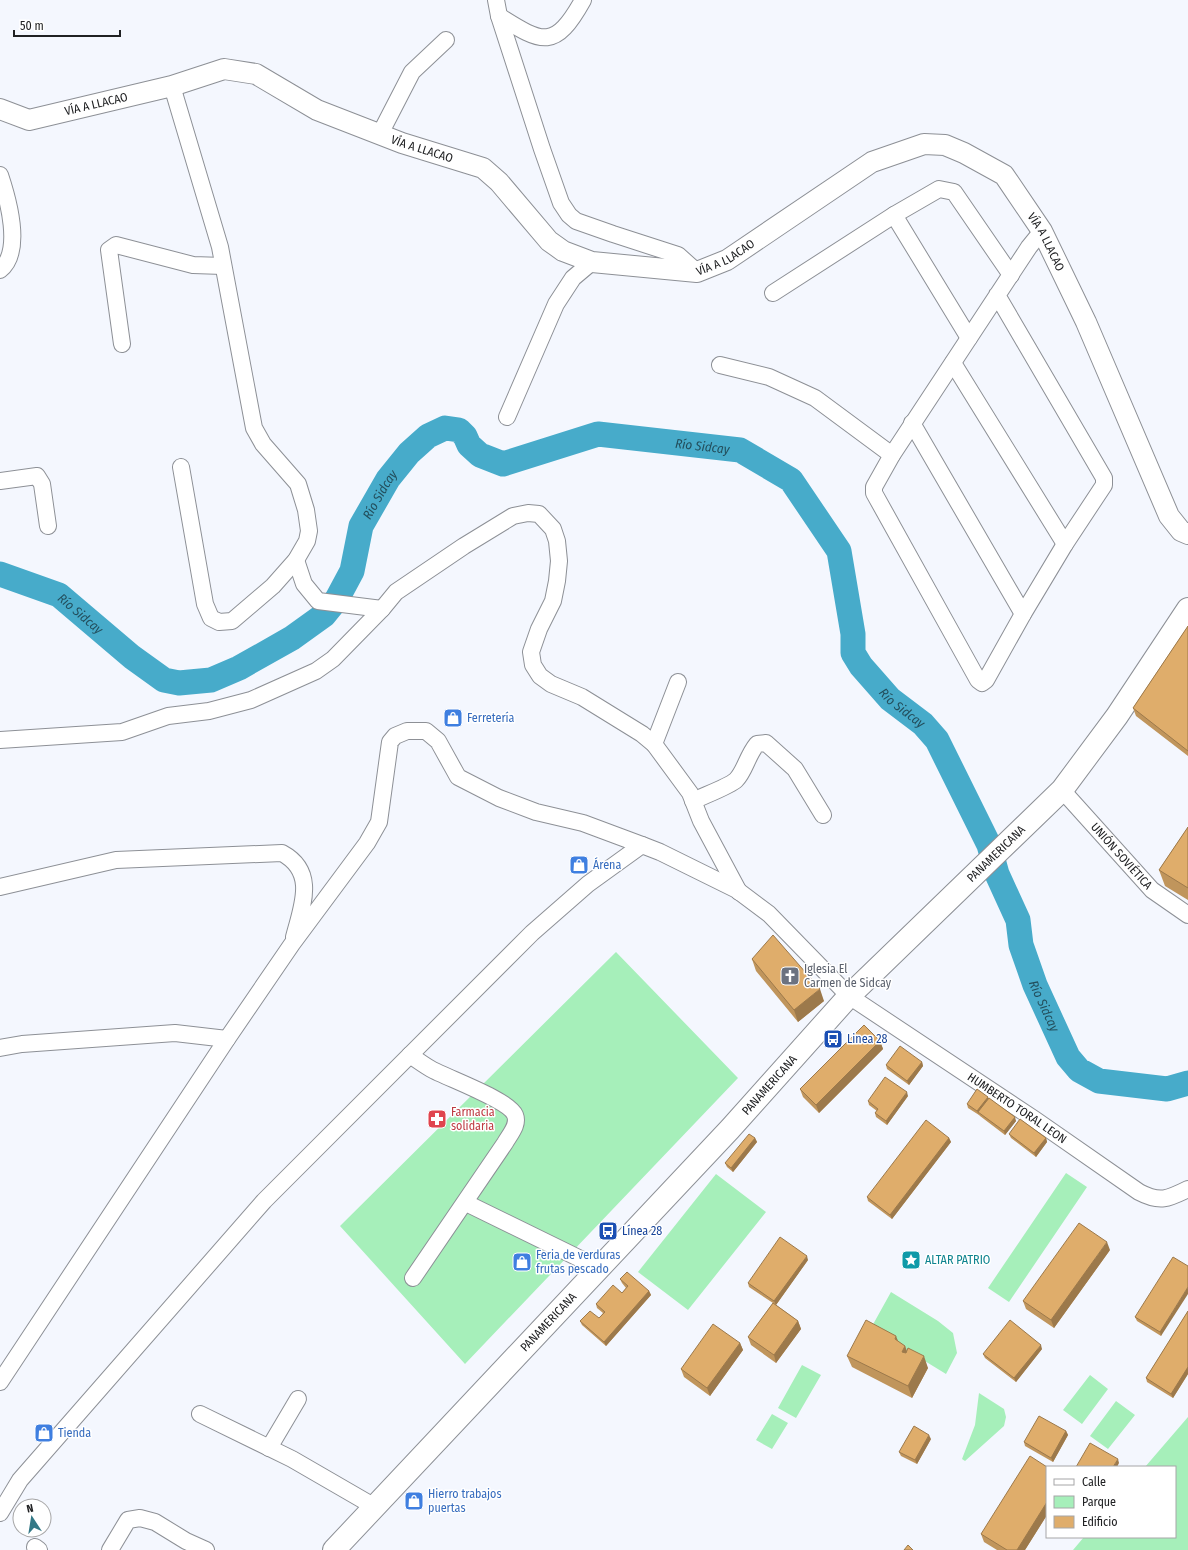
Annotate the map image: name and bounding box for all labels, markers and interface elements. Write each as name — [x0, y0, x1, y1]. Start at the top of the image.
scale bar — [14, 12, 120, 38]
text: 50 m — [20, 19, 44, 33]
street label: VÍA A LLACAO — [63, 90, 129, 118]
street label: VÍA A LLACAO — [389, 132, 455, 165]
street label: VÍA A LLACAO — [1025, 210, 1067, 273]
street label: VÍA A LLACAO — [694, 236, 757, 279]
water label: Río Sidcay — [675, 435, 732, 456]
water label: Río Sidcay — [359, 466, 401, 522]
water label: Río Sidcay — [55, 590, 107, 638]
water label: Río Sidcay — [876, 685, 929, 731]
shop icon: Ferretería — [442, 707, 464, 729]
place label: Ferretería — [467, 711, 515, 725]
street label: UNIÓN SOVIÉTICA — [1088, 820, 1156, 893]
street label: PANAMERICANA — [964, 822, 1029, 885]
shop icon: Árena — [568, 854, 590, 876]
place label: Árena — [593, 857, 621, 872]
place label: Iglesia El Carmen de Sidcay — [804, 962, 892, 990]
church icon: Iglesia El Carmen de Sidcay — [779, 965, 801, 987]
water label: Río Sidcay — [1027, 978, 1063, 1035]
bus stop icon: Linea 28 — [822, 1028, 844, 1050]
place label: Linea 28 — [847, 1032, 887, 1046]
street label: PANAMERICANA — [739, 1052, 800, 1118]
street label: HUMBERTO TORAL LEON — [965, 1070, 1069, 1146]
place label: Farmacia solidaria — [451, 1105, 495, 1133]
pharmacy icon: Farmacia solidaria — [426, 1108, 448, 1130]
bus stop icon: Línea 28 — [597, 1220, 619, 1242]
place label: Línea 28 — [622, 1224, 662, 1238]
place label: Feria de verduras frutas pescado — [536, 1248, 620, 1276]
place icon: ALTAR PATRIO — [900, 1249, 922, 1271]
shop icon: Feria de verduras frutas pescado — [511, 1251, 533, 1273]
place label: ALTAR PATRIO — [925, 1253, 990, 1267]
street label: PANAMERICANA — [518, 1289, 580, 1354]
shop icon: Tienda — [33, 1422, 55, 1444]
place label: Tienda — [58, 1426, 91, 1440]
legend — [1046, 1466, 1176, 1538]
text: Calle — [1082, 1475, 1106, 1489]
place label: Hierro trabajos puertas — [428, 1487, 502, 1515]
shop icon: Hierro trabajos puertas — [403, 1490, 425, 1512]
text: Parque — [1082, 1495, 1116, 1509]
north arrow — [12, 1498, 52, 1538]
text: N — [25, 1502, 35, 1516]
text: Edificio — [1082, 1515, 1118, 1529]

